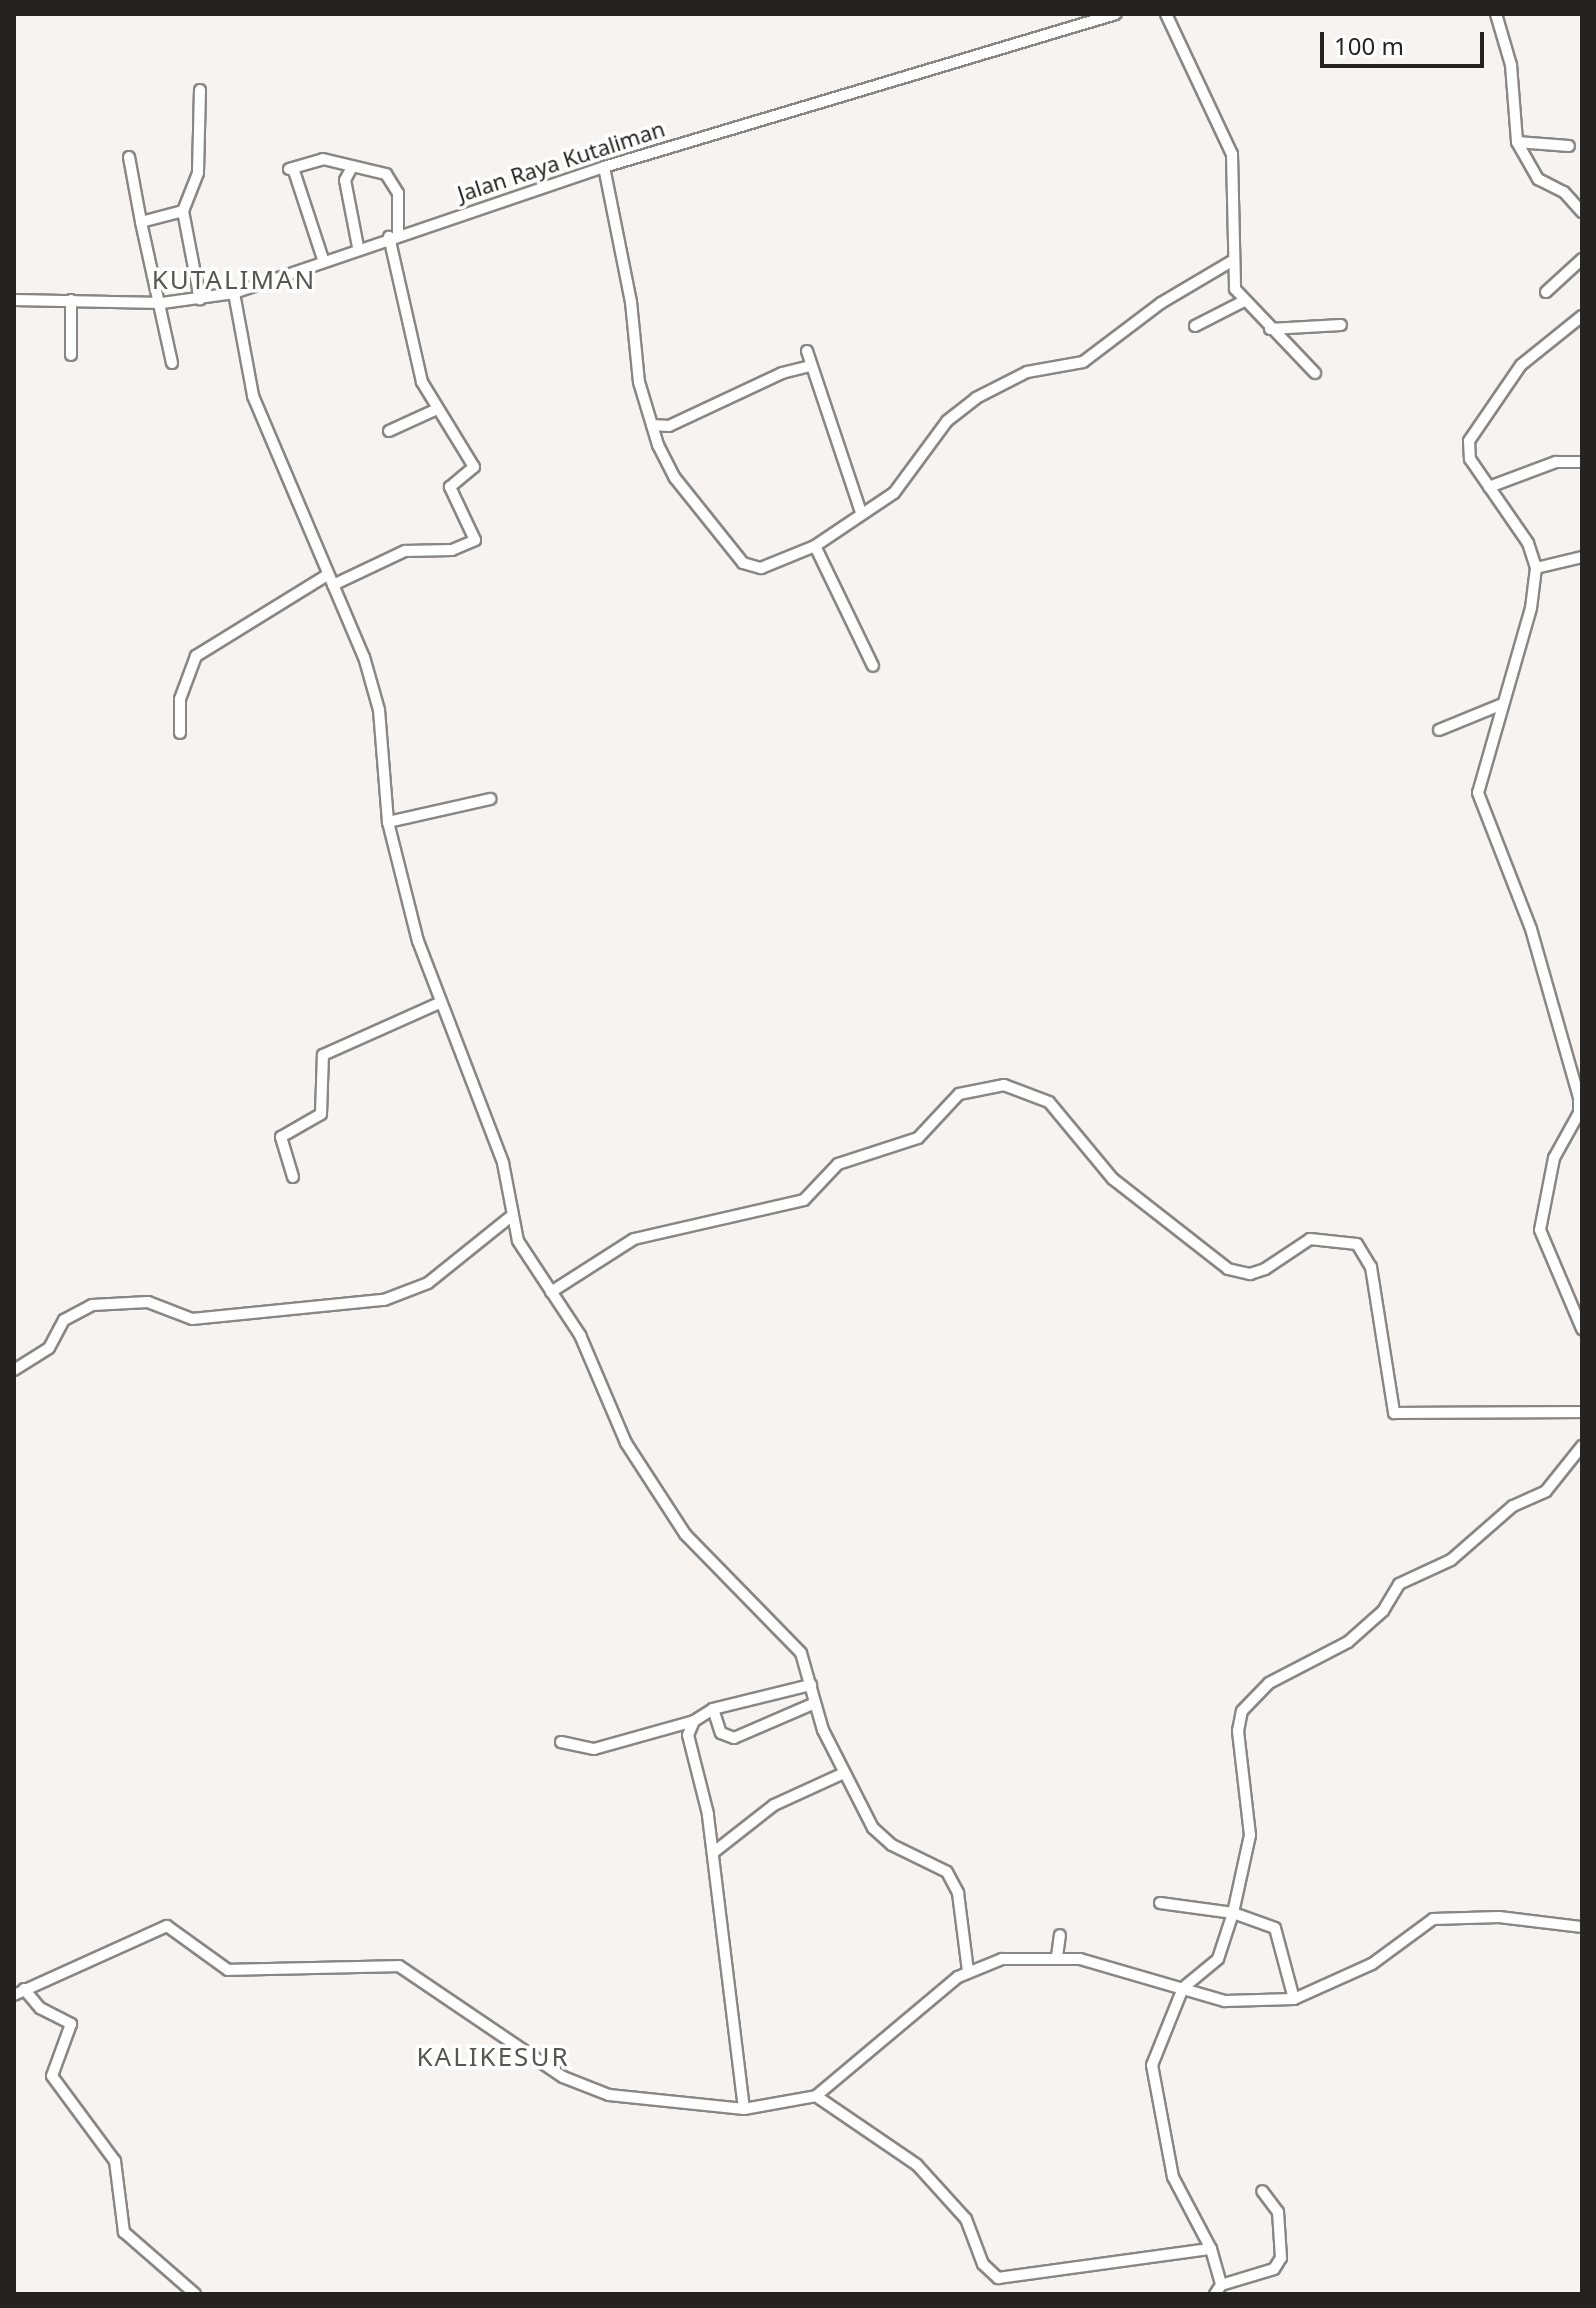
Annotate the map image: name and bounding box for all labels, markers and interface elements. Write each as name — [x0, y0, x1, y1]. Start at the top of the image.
scale bar — [1324, 16, 1488, 66]
text: 100 m — [1334, 29, 1404, 62]
street label: Jalan Raya Kutaliman — [454, 115, 668, 207]
district label: KUTALIMAN — [152, 264, 316, 296]
district label: KALIKESUR — [416, 2041, 570, 2073]

